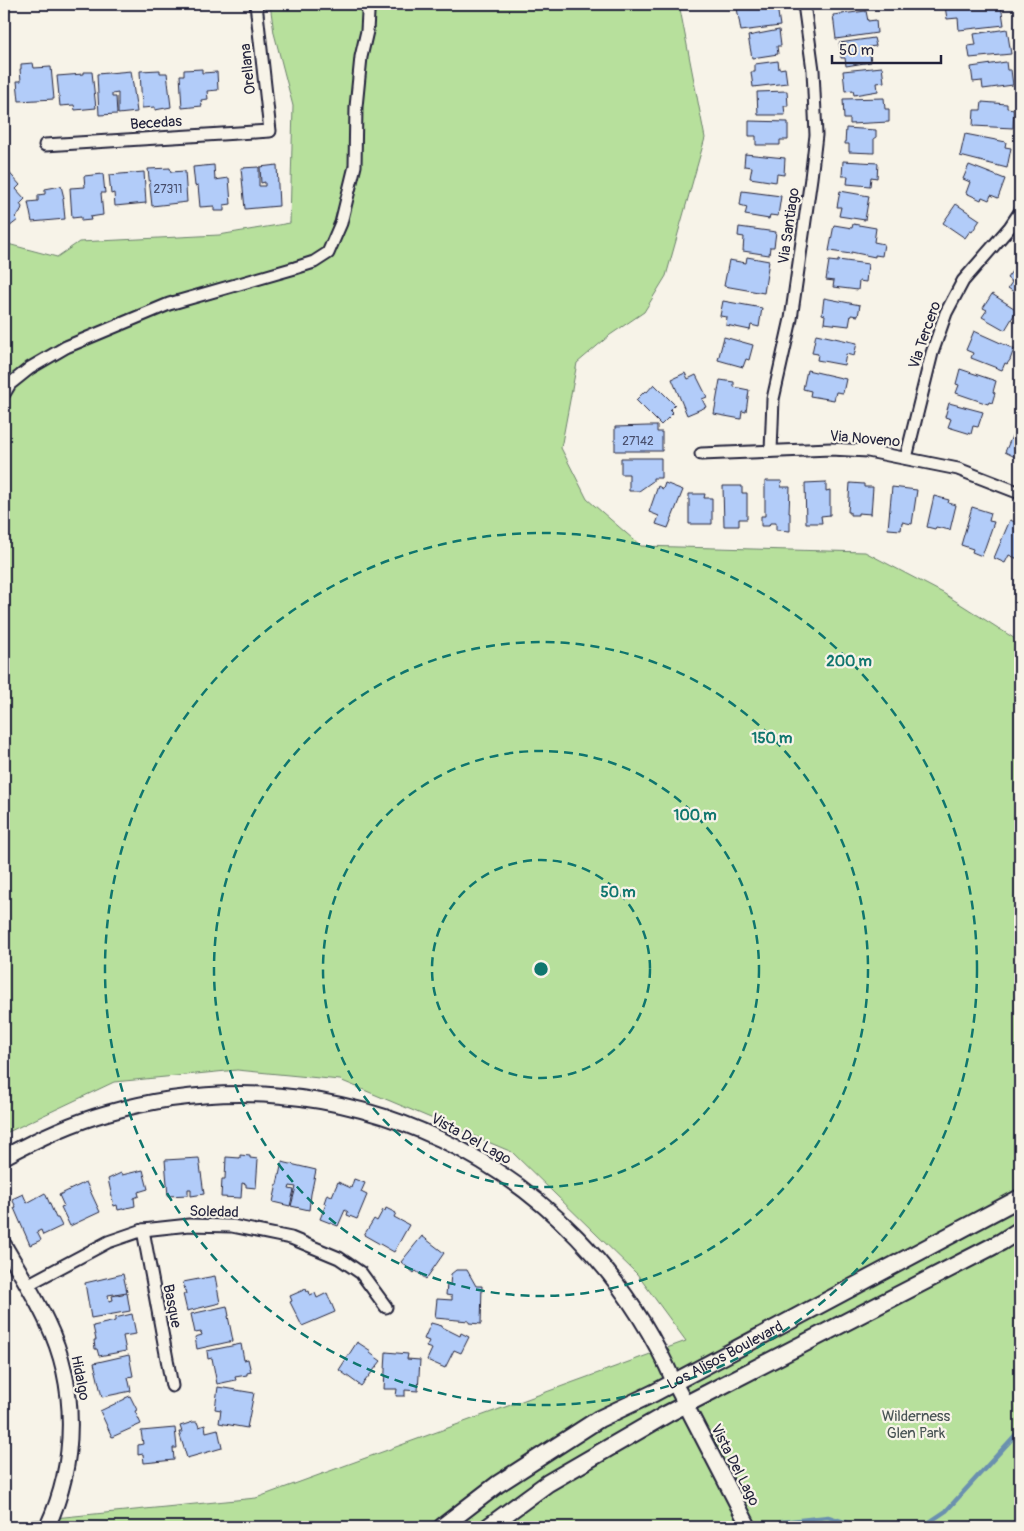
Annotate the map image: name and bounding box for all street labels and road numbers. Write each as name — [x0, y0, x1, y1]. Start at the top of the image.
street label: Orellana — [236, 43, 260, 95]
street label: Becedas — [129, 112, 183, 134]
street label: Via Santiago — [774, 187, 804, 265]
street label: Via Tercero — [905, 299, 945, 371]
street label: Via Noveno — [829, 426, 901, 452]
street label: Vista Del Lago — [427, 1109, 515, 1169]
street label: Soledad — [189, 1202, 239, 1222]
street label: Basque — [158, 1283, 186, 1330]
street label: Los Alisos Boulevard — [664, 1317, 786, 1394]
street label: Hidalgo — [66, 1354, 94, 1402]
street label: Vista Del Lago — [706, 1421, 764, 1509]

